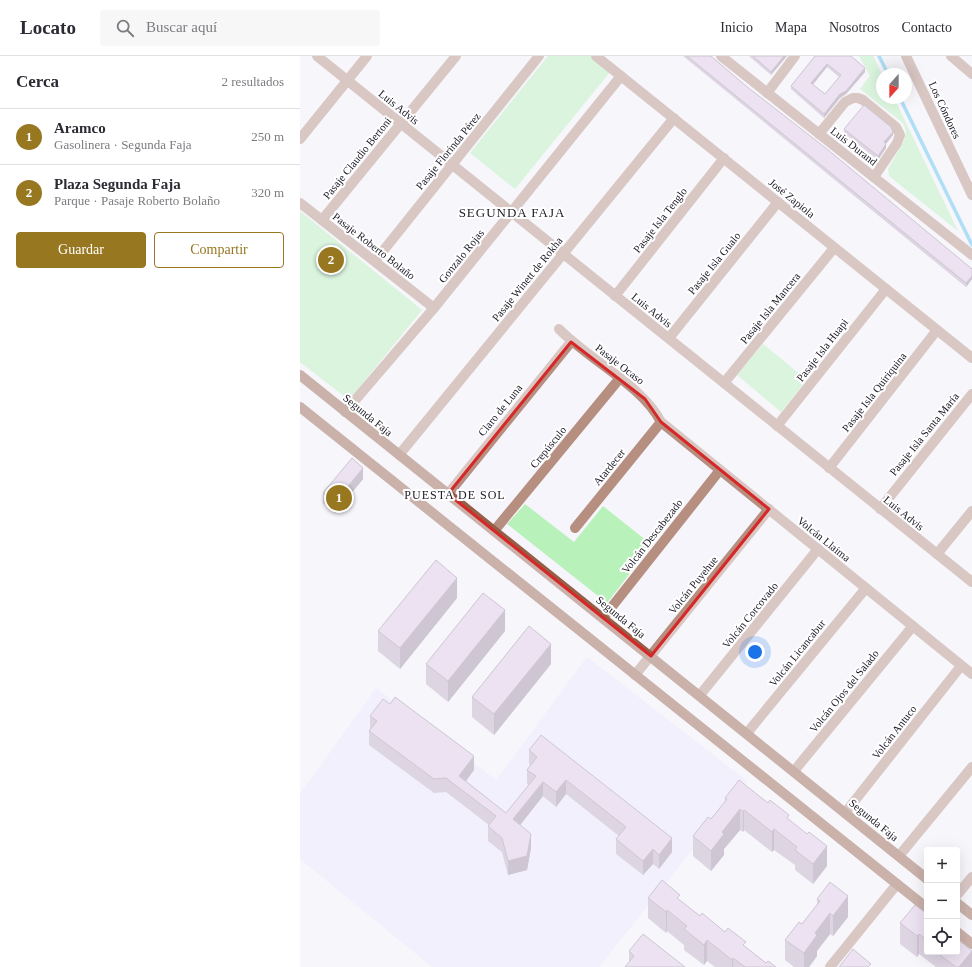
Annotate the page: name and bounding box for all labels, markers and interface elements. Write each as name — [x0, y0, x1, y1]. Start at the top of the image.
search box — [100, 10, 380, 46]
text: Locato — [20, 17, 76, 38]
icon: search — [114, 17, 136, 39]
text: Buscar aquí — [146, 19, 217, 35]
text: Inicio — [720, 20, 753, 35]
text: Mapa — [775, 20, 807, 35]
text: Nosotros — [829, 20, 879, 35]
text: Contacto — [901, 20, 952, 35]
north arrow — [876, 68, 912, 104]
text: Cerca — [16, 72, 59, 91]
text: 2 resultados — [222, 74, 284, 89]
street label: Los Cóndores — [927, 80, 963, 140]
street label: Luis Advis — [377, 87, 421, 127]
street label: Pasaje Florinda Pérez — [413, 110, 483, 192]
street label: Pasaje Claudio Bertoni — [320, 115, 394, 201]
text: Aramco — [54, 120, 106, 136]
street label: Luis Durand — [829, 124, 880, 168]
text: 1 — [26, 129, 32, 144]
text: 250 m — [251, 129, 284, 144]
text: Gasolinera · Segunda Faja — [54, 137, 192, 152]
text: Plaza Segunda Faja — [54, 176, 181, 192]
street label: José Zapiola — [767, 176, 817, 220]
text: 2 — [26, 185, 32, 200]
text: 320 m — [251, 185, 284, 200]
street label: Pasaje Isla Tenglo — [631, 185, 690, 255]
text: Parque · Pasaje Roberto Bolaño — [54, 193, 220, 208]
district label: SEGUNDA FAJA — [459, 205, 565, 220]
street label: Pasaje Roberto Bolaño — [331, 210, 418, 282]
street label: Gonzalo Rojas — [436, 227, 486, 285]
street label: Pasaje Isla Gualo — [685, 229, 743, 296]
button: Guardar — [16, 232, 146, 268]
button: Compartir — [154, 232, 284, 268]
street label: Pasaje Winett de Rokha — [489, 234, 565, 323]
pin: 2 — [318, 245, 344, 275]
street label: Pasaje Isla Mancera — [738, 270, 802, 346]
street label: Luis Advis — [630, 290, 674, 330]
street label: Pasaje Isla Huapi — [794, 316, 850, 384]
street label: Pasaje Ocaso — [593, 341, 647, 387]
street label: Pasaje Isla Quiriquina — [839, 350, 909, 434]
street label: Claro de Luna — [476, 382, 525, 438]
street label: Pasaje Isla Santa María — [887, 390, 961, 478]
street label: Segunda Faja — [341, 392, 395, 438]
street label: Crepúsculo — [528, 423, 569, 470]
street label: Atardecer — [591, 446, 628, 488]
pin: 1 — [326, 483, 352, 513]
district label: PUESTA DE SOL — [404, 488, 506, 502]
street label: Luis Advis — [882, 493, 926, 533]
street label: Volcán Descabezado — [619, 496, 685, 576]
street label: Volcán Llaima — [795, 514, 853, 564]
street label: Volcán Puyehue — [666, 554, 720, 616]
street label: Volcán Corcovado — [720, 579, 781, 650]
street label: Segunda Faja — [594, 594, 648, 640]
street label: Volcán Licancabur — [766, 617, 828, 689]
your location — [745, 642, 765, 662]
street label: Volcán Ojos del Salado — [807, 647, 881, 735]
street label: Volcán Antuco — [869, 702, 919, 761]
street label: Segunda Faja — [847, 797, 901, 843]
map controls — [924, 847, 960, 955]
button: + — [924, 847, 960, 883]
button: − — [924, 883, 960, 919]
button: locate — [924, 919, 960, 955]

